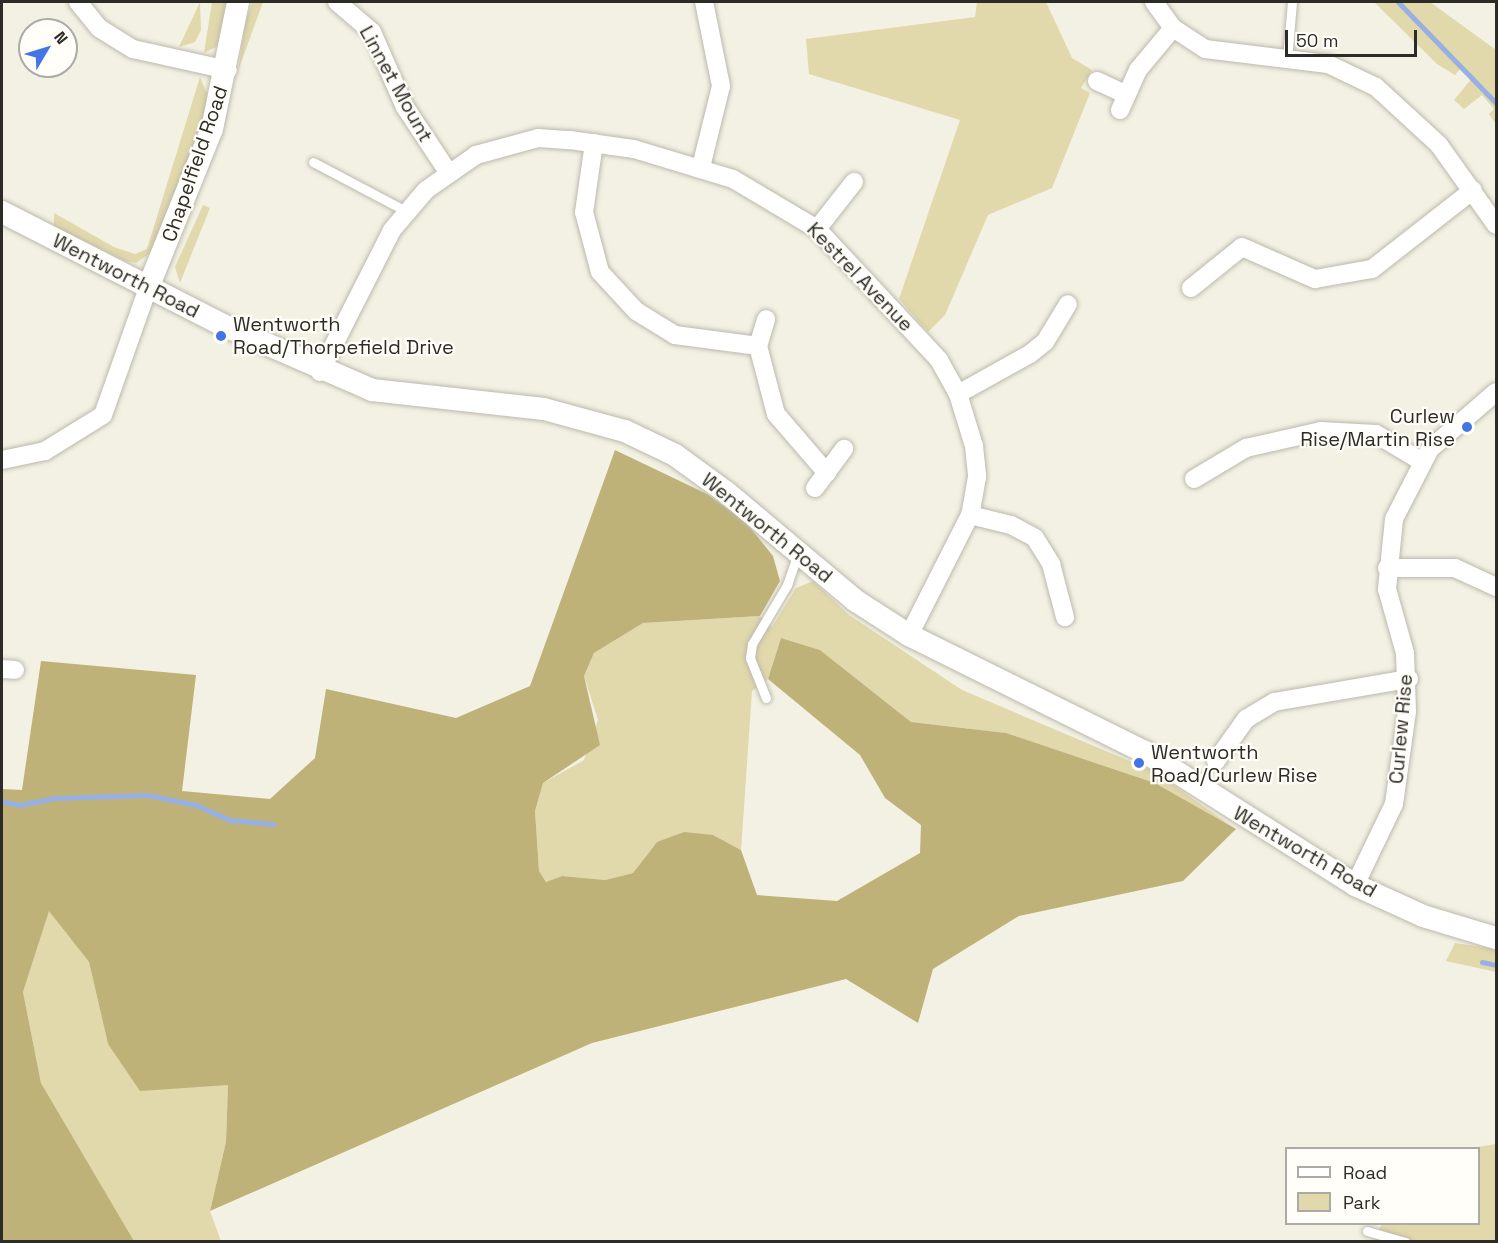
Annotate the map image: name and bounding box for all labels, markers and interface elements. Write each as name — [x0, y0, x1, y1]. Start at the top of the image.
north arrow — [18, 18, 78, 78]
scale bar — [1288, 18, 1420, 56]
street label: Linnet Mount — [354, 22, 438, 146]
text: N — [49, 27, 73, 49]
text: 50 m — [1296, 29, 1338, 52]
street label: Chapelfield Road — [157, 83, 233, 245]
street label: Kestrel Avenue — [802, 217, 918, 337]
street label: Wentworth Road — [49, 229, 203, 323]
place label: Wentworth Road/Thorpefield Drive — [233, 312, 454, 359]
marker: Wentworth Road/Thorpefield Drive — [214, 329, 228, 343]
place label: Curlew Rise/Martin Rise — [1300, 404, 1455, 451]
marker: Curlew Rise/Martin Rise — [1460, 420, 1474, 434]
street label: Wentworth Road — [697, 468, 837, 588]
street label: Curlew Rise — [1384, 673, 1418, 785]
place label: Wentworth Road/Curlew Rise — [1151, 740, 1318, 787]
marker: Wentworth Road/Curlew Rise — [1132, 756, 1146, 770]
street label: Wentworth Road — [1229, 801, 1381, 903]
legend — [1285, 1147, 1480, 1225]
text: Road — [1343, 1161, 1387, 1184]
text: Park — [1343, 1191, 1380, 1214]

